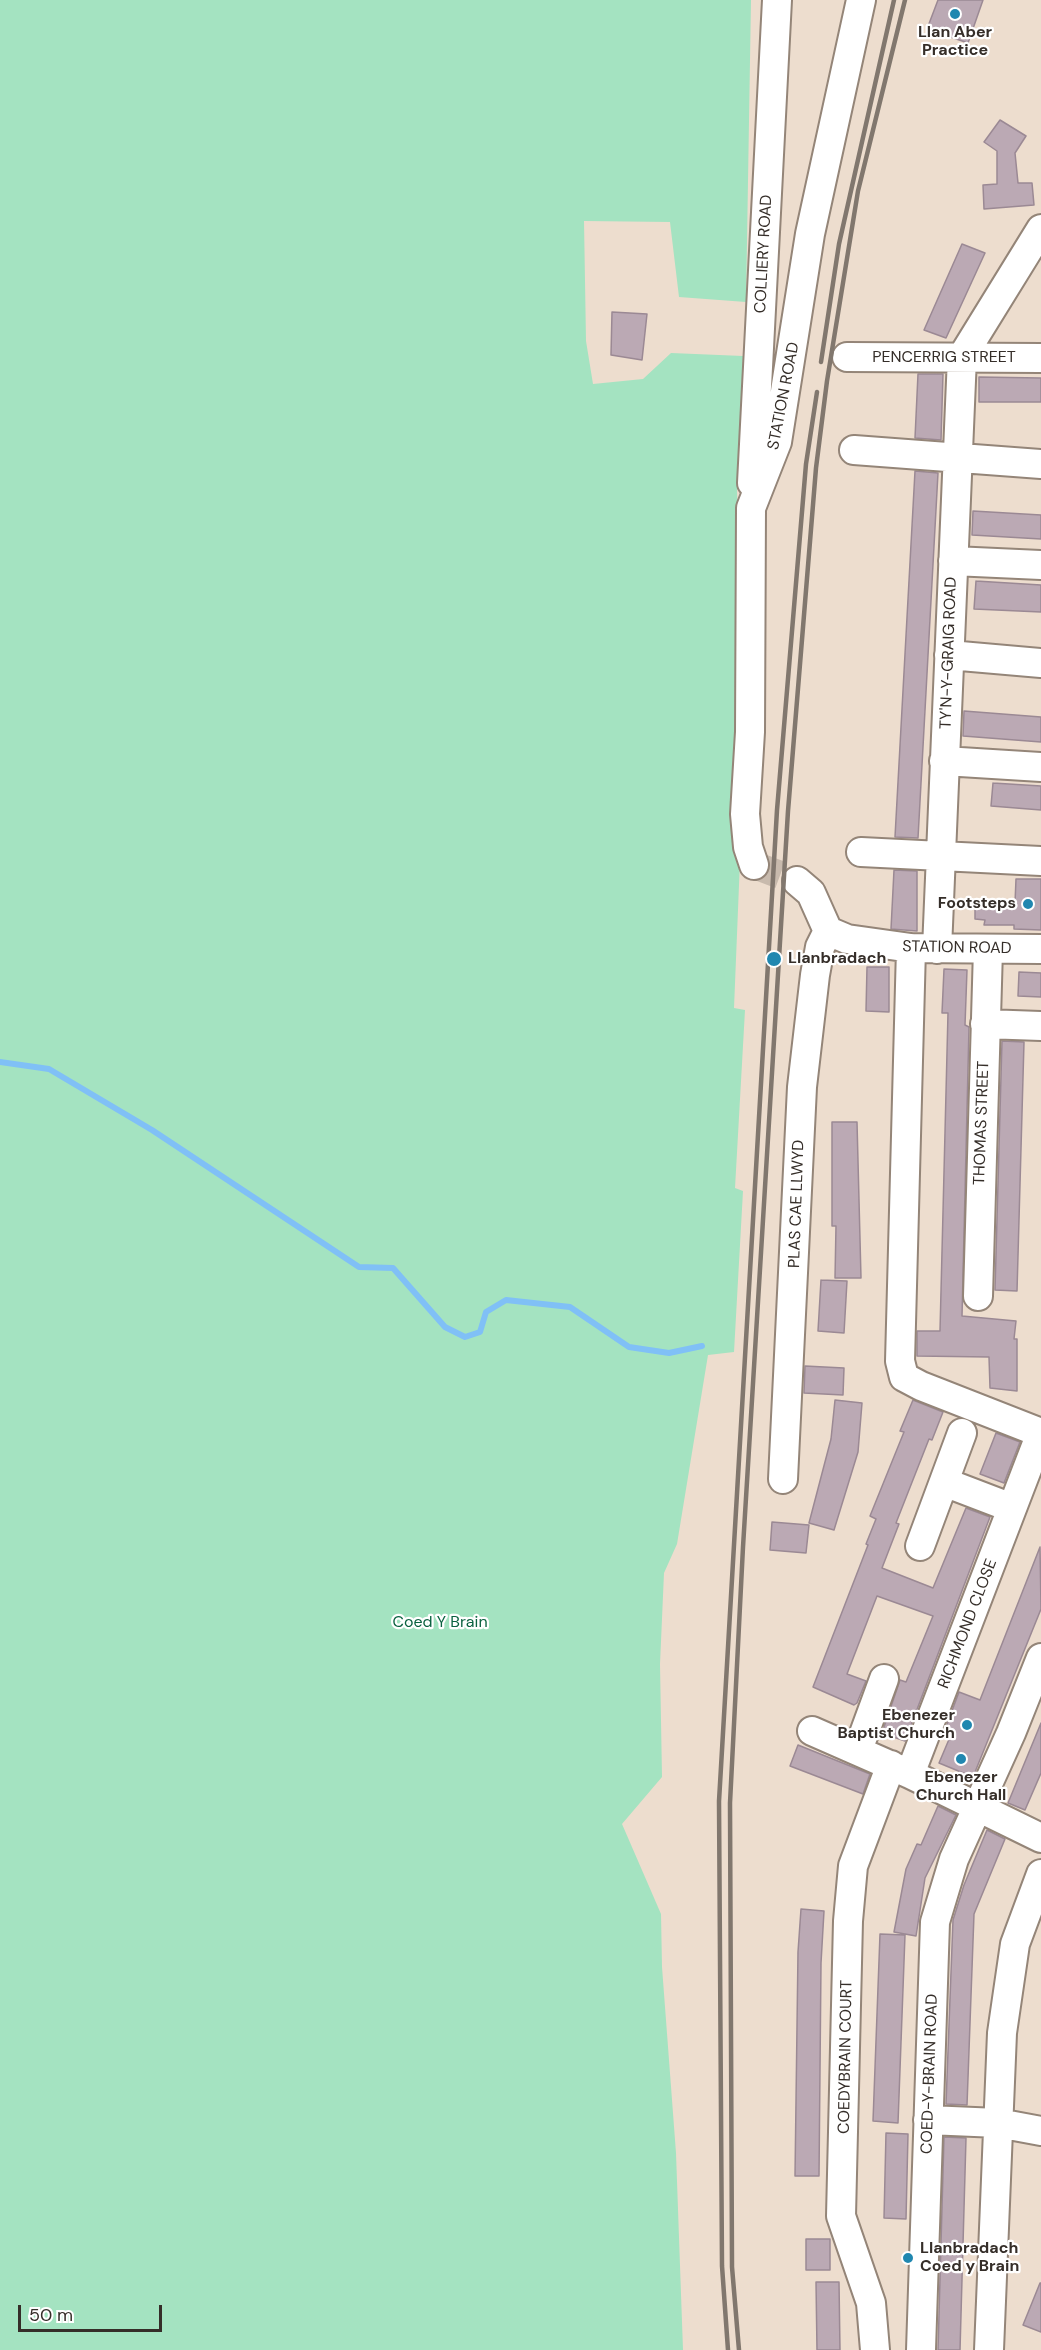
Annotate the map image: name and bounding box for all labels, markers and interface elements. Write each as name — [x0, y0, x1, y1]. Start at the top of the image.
marker: Llan Aber Practice — [948, 7, 962, 21]
place label: Llan Aber Practice — [918, 23, 992, 61]
street label: COLLIERY ROAD — [751, 194, 777, 314]
street label: STATION ROAD — [764, 341, 804, 451]
street label: PENCERRIG STREET — [872, 348, 1016, 368]
street label: TY'N-Y-GRAIG ROAD — [937, 577, 961, 729]
place label: Footsteps — [938, 894, 1016, 914]
marker: Footsteps — [1021, 897, 1035, 911]
street label: STATION ROAD — [902, 937, 1012, 959]
place label: Llanbradach — [788, 949, 886, 969]
marker: Llanbradach — [765, 950, 783, 968]
street label: THOMAS STREET — [970, 1060, 994, 1186]
street label: PLAS CAE LLWYD — [785, 1139, 809, 1269]
street label: RICHMOND CLOSE — [934, 1556, 1002, 1692]
park label: Coed Y Brain — [392, 1613, 488, 1633]
place label: Ebenezer Baptist Church — [837, 1706, 955, 1744]
marker: Ebenezer Baptist Church — [960, 1718, 974, 1732]
marker: Ebenezer Church Hall — [954, 1752, 968, 1766]
place label: Ebenezer Church Hall — [916, 1768, 1006, 1806]
street label: COEDYBRAIN COURT — [835, 1980, 857, 2134]
street label: COED-Y-BRAIN ROAD — [918, 1994, 942, 2154]
place label: Llanbradach Coed y Brain — [920, 2239, 1019, 2277]
marker: Llanbradach Coed y Brain — [901, 2251, 915, 2265]
scale bar — [21, 2293, 165, 2331]
text: 50 m — [29, 2303, 73, 2327]

